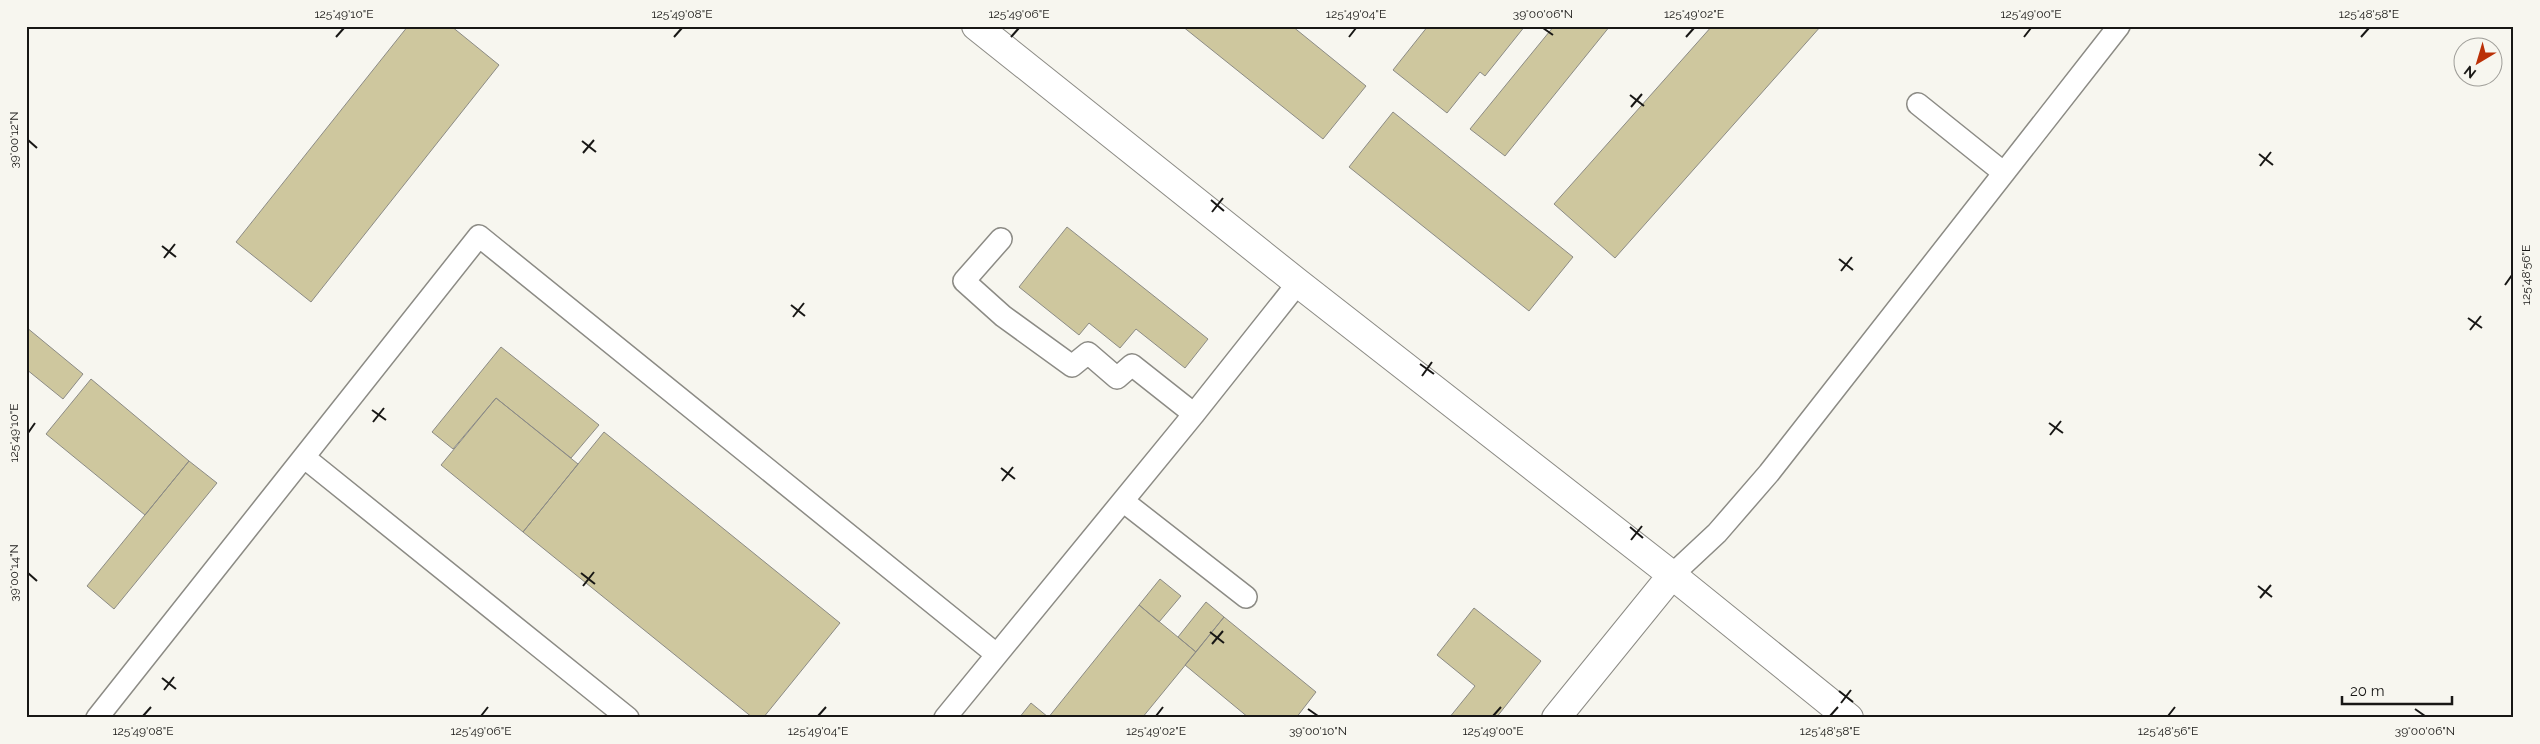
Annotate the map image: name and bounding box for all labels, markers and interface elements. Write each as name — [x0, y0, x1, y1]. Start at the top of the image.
text: 125°49'10"E — [314, 7, 374, 21]
text: 125°49'08"E — [651, 7, 713, 21]
text: 125°49'06"E — [988, 7, 1050, 21]
text: 125°49'04"E — [1326, 7, 1386, 21]
text: 39°00'06"N — [1513, 7, 1573, 21]
text: 125°49'02"E — [1664, 7, 1724, 21]
text: 125°49'00"E — [2000, 7, 2062, 21]
text: 125°48'58"E — [2339, 7, 2399, 21]
north arrow — [2452, 38, 2502, 88]
text: N — [2461, 63, 2479, 82]
text: 39°00'12"N — [7, 111, 21, 169]
text: 125°48'56"E — [2519, 245, 2533, 305]
text: 125°49'10"E — [7, 403, 21, 463]
text: 39°00'14"N — [7, 544, 21, 602]
scale bar — [2342, 674, 2452, 706]
text: 20 m — [2350, 682, 2385, 700]
text: 125°49'08"E — [112, 724, 174, 738]
text: 125°49'06"E — [450, 724, 512, 738]
text: 125°49'04"E — [788, 724, 848, 738]
text: 125°49'02"E — [1126, 724, 1186, 738]
text: 39°00'10"N — [1289, 724, 1347, 738]
text: 125°49'00"E — [1462, 724, 1524, 738]
text: 125°48'58"E — [1800, 724, 1860, 738]
text: 125°48'56"E — [2138, 724, 2198, 738]
text: 39°00'06"N — [2395, 724, 2455, 738]

